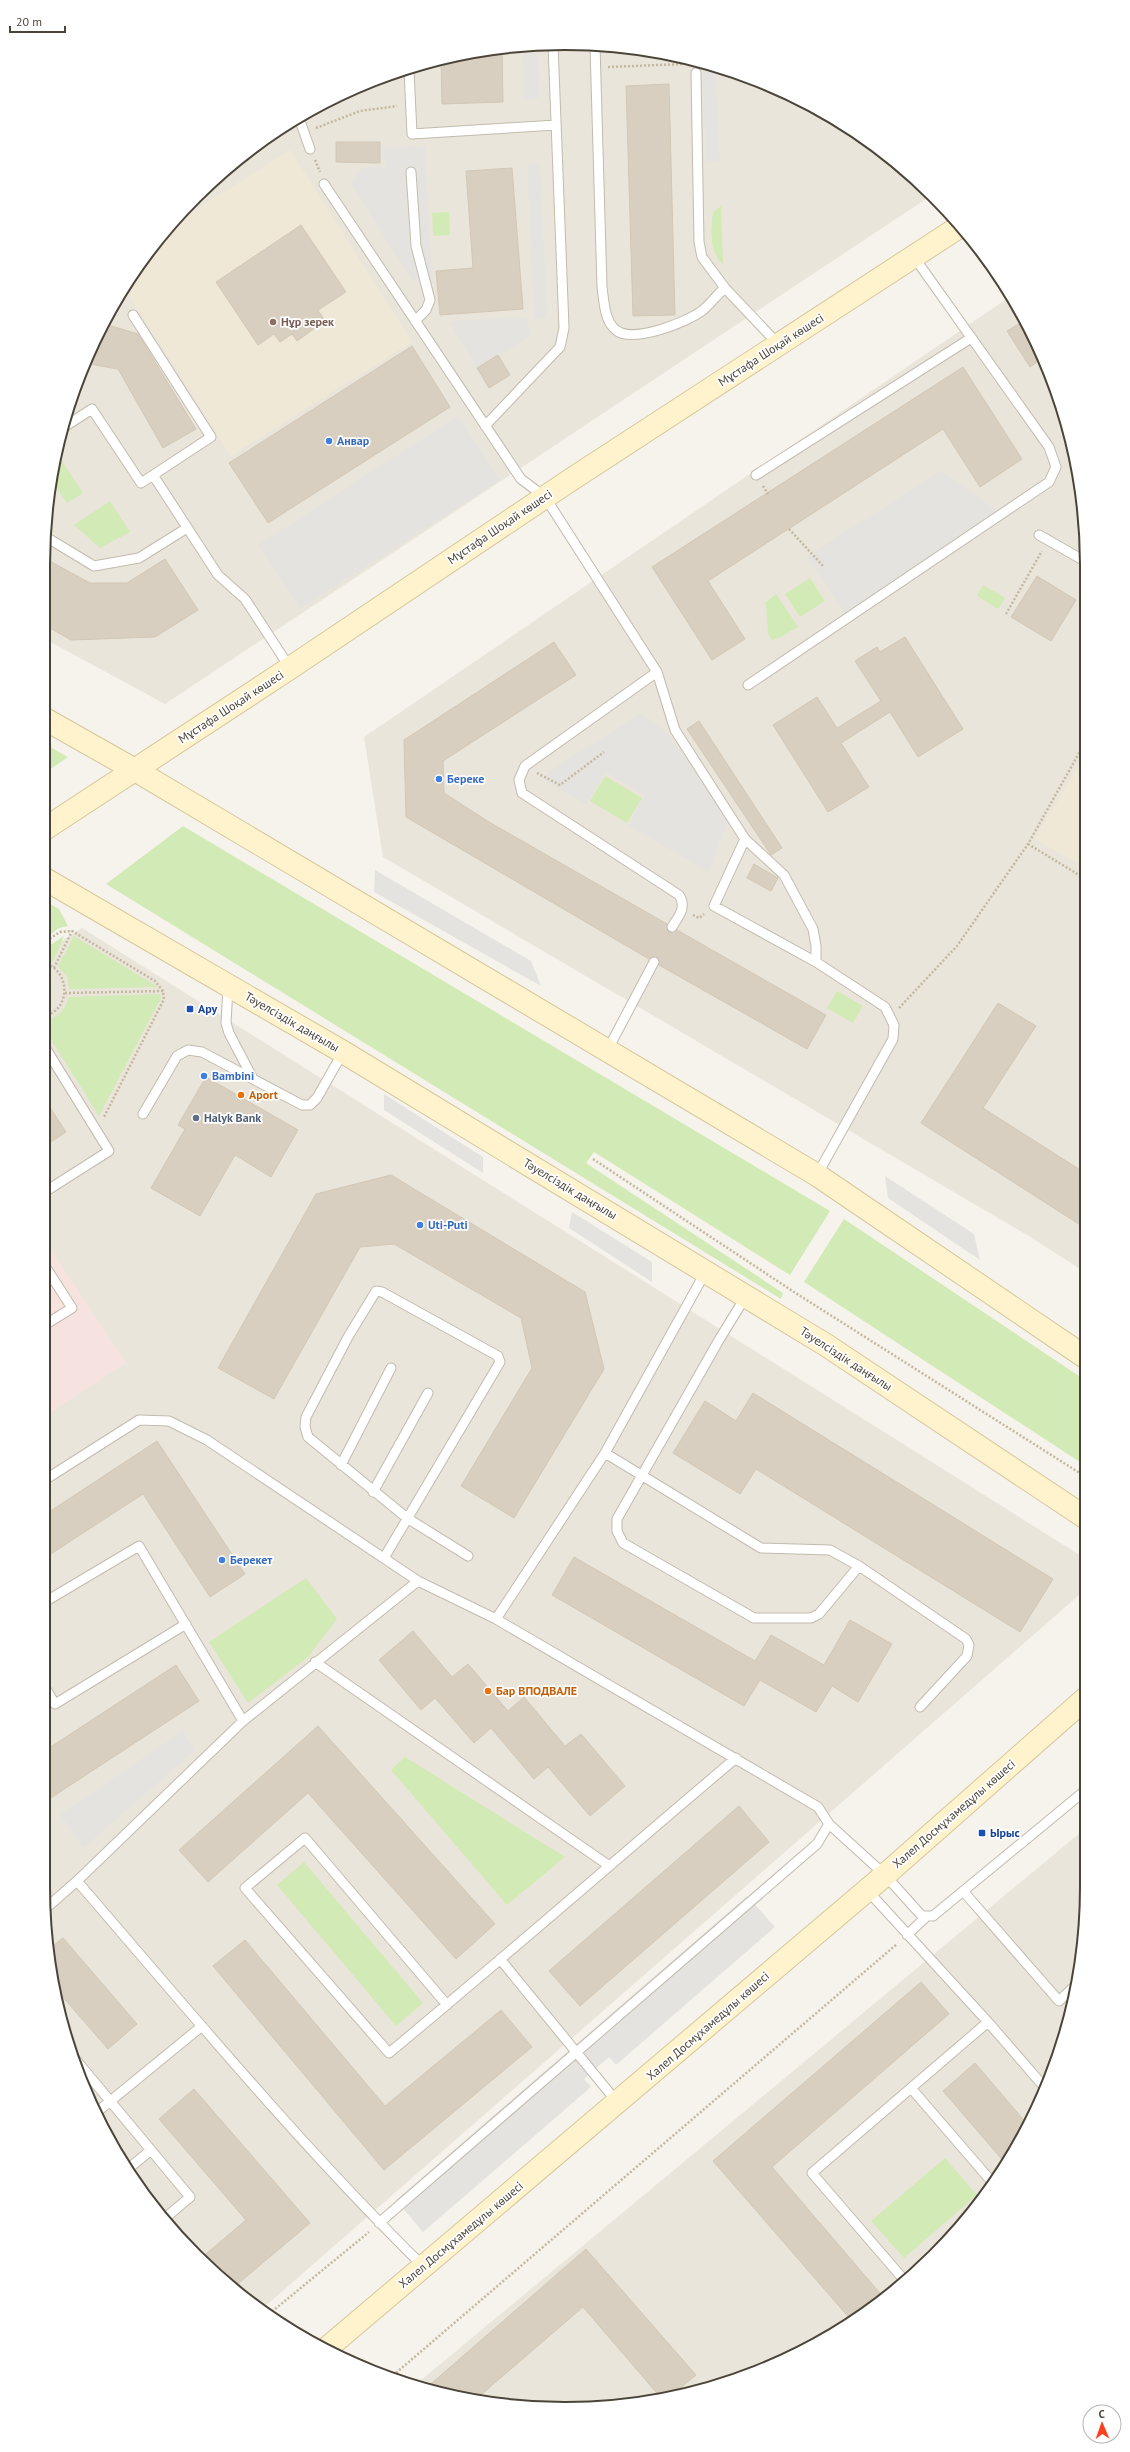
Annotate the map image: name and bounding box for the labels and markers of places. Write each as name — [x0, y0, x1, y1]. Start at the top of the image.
place label: Нұр зерек — [281, 314, 334, 329]
marker: Нұр зерек — [268, 317, 278, 327]
place label: Анвар — [337, 433, 370, 448]
marker: Анвар — [324, 436, 334, 446]
place label: Береке — [447, 771, 484, 786]
marker: Береке — [434, 774, 444, 784]
place label: Ару — [198, 1001, 218, 1016]
marker: Ару — [185, 1004, 195, 1014]
place label: Bambini — [212, 1068, 254, 1083]
marker: Bambini — [199, 1071, 209, 1081]
place label: Aport — [249, 1087, 279, 1102]
marker: Aport — [236, 1090, 246, 1100]
place label: Halyk Bank — [204, 1110, 261, 1125]
marker: Halyk Bank — [191, 1113, 201, 1123]
place label: Uti-Puti — [428, 1217, 468, 1232]
marker: Uti-Puti — [415, 1220, 425, 1230]
place label: Берекет — [230, 1552, 272, 1567]
marker: Берекет — [217, 1555, 227, 1565]
place label: Бар ВПОДВАЛЕ — [496, 1683, 577, 1698]
marker: Бар ВПОДВАЛЕ — [483, 1686, 493, 1696]
place label: Ырыс — [990, 1825, 1020, 1840]
marker: Ырыс — [977, 1828, 987, 1838]

